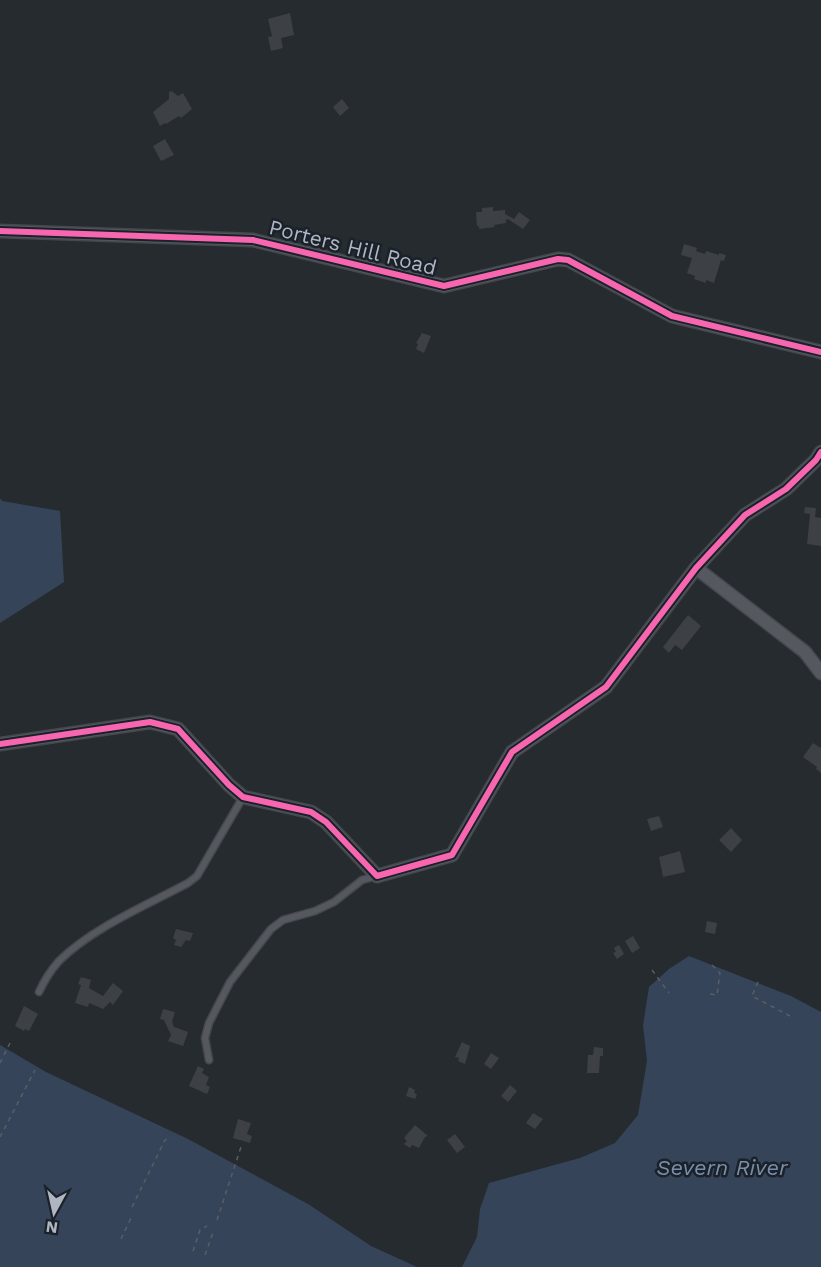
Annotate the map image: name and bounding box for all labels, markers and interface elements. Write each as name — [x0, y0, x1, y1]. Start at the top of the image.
street label: Porters Hill Road — [267, 214, 439, 280]
water label: Severn River — [656, 1155, 789, 1180]
north arrow — [24, 1183, 84, 1243]
text: N — [45, 1217, 59, 1238]

